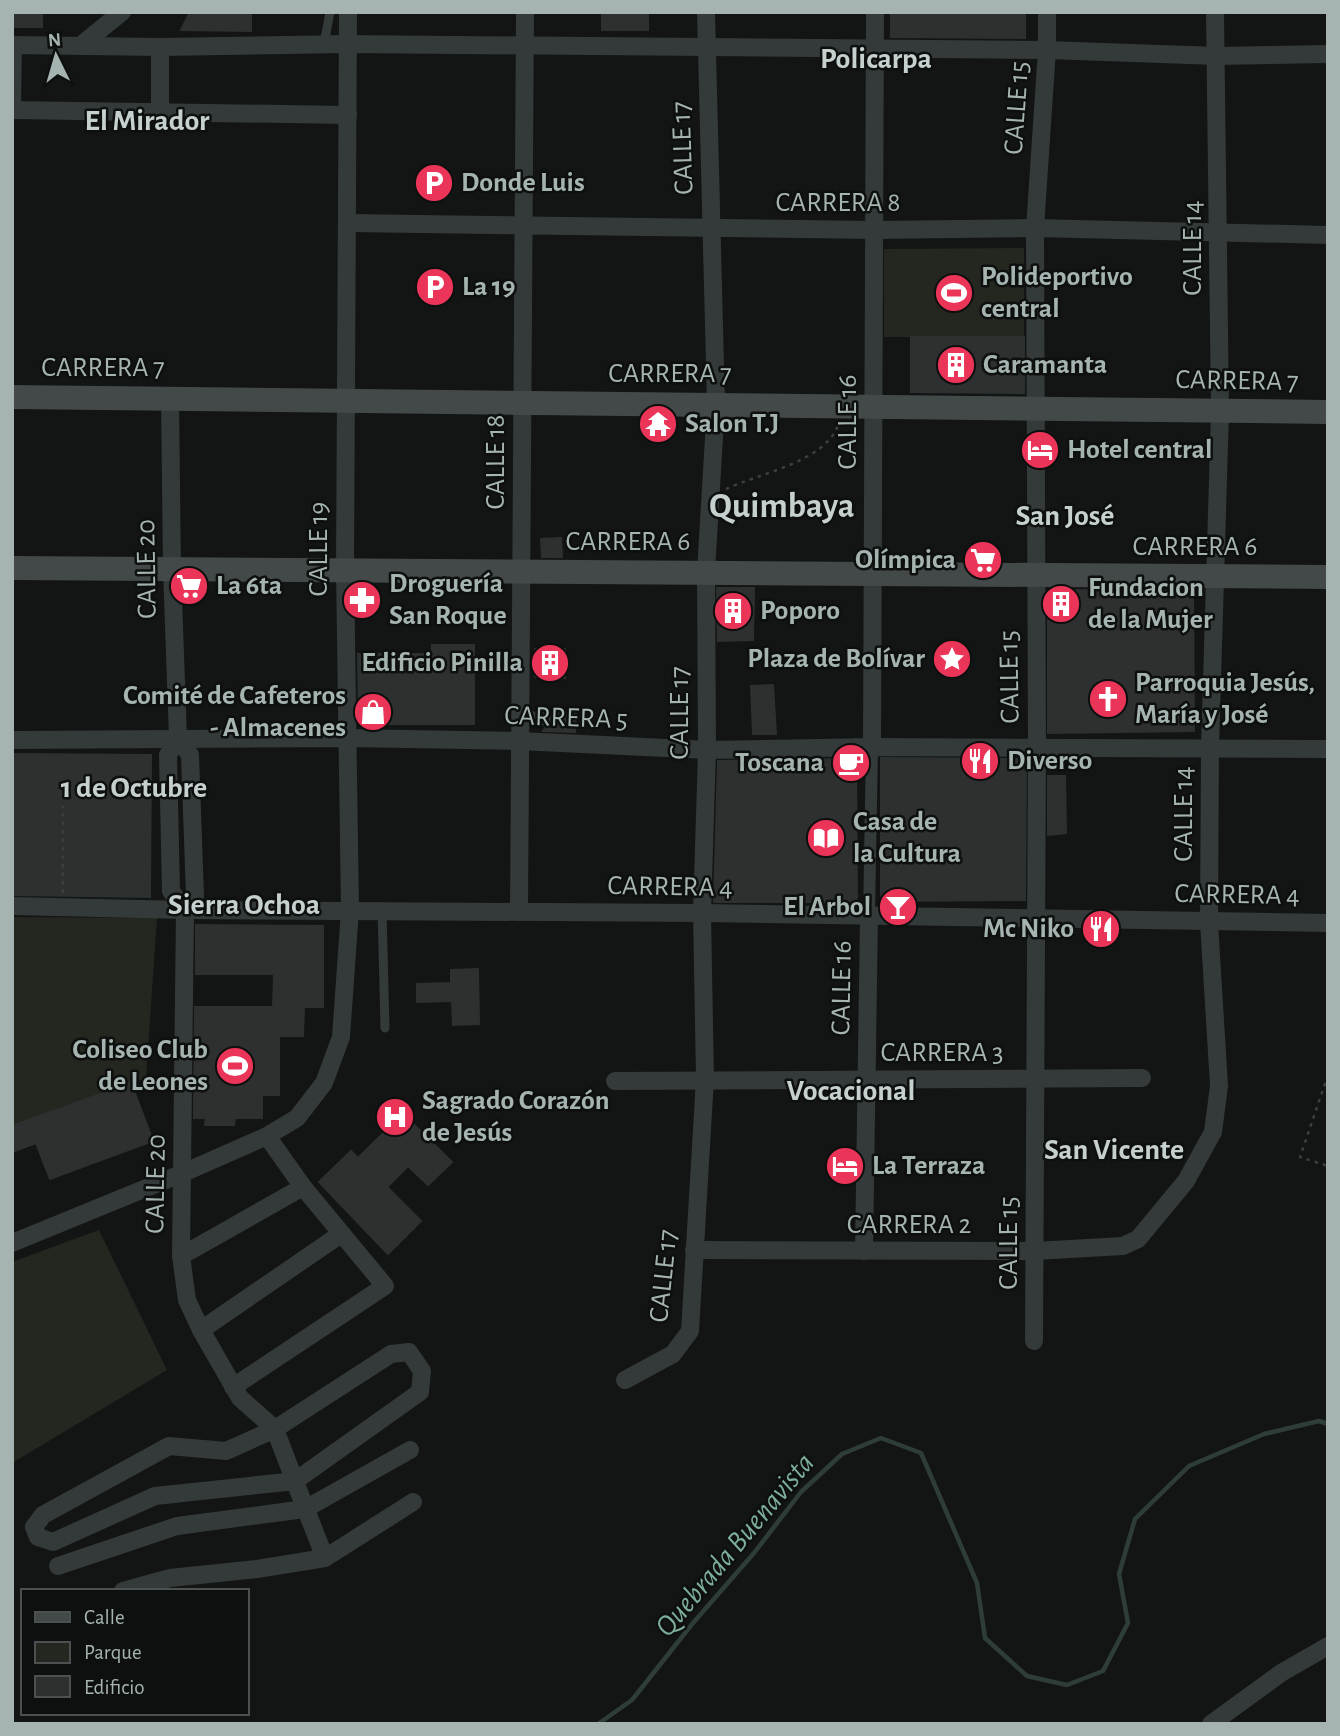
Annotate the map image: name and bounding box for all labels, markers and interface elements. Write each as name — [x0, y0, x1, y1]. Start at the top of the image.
north arrow — [21, 21, 91, 91]
text: N — [47, 31, 62, 51]
district label: Policarpa — [820, 44, 932, 74]
street label: CALLE 15 — [1000, 60, 1034, 156]
street label: CALLE 17 — [667, 101, 699, 195]
district label: El Mirador — [84, 106, 210, 136]
parking icon: Donde Luis — [413, 162, 455, 204]
place label: Donde Luis — [461, 169, 585, 197]
street label: CARRERA 8 — [776, 189, 900, 217]
street label: CALLE 14 — [1179, 200, 1207, 296]
place label: Polideportivo central — [981, 263, 1133, 323]
parking icon: La 19 — [414, 266, 456, 308]
sports icon: Polideportivo central — [933, 272, 975, 314]
place label: La 19 — [462, 273, 515, 301]
building icon: Caramanta — [935, 344, 977, 386]
place label: Caramanta — [983, 351, 1107, 379]
street label: CARRERA 7 — [41, 354, 165, 382]
street label: CARRERA 7 — [608, 360, 732, 388]
street label: CARRERA 7 — [1175, 366, 1299, 396]
street label: CALLE 16 — [834, 375, 862, 469]
temple icon: Salon T.J — [637, 403, 679, 445]
place label: Salon T.J — [685, 410, 780, 438]
street label: CALLE 18 — [482, 414, 510, 510]
hotel icon: Hotel central — [1019, 429, 1061, 471]
place label: Hotel central — [1067, 436, 1212, 464]
district label: Quimbaya — [709, 489, 855, 524]
district label: San José — [1015, 501, 1115, 531]
street label: CALLE 19 — [305, 502, 333, 596]
street label: CALLE 20 — [132, 519, 162, 619]
street label: CARRERA 6 — [566, 528, 690, 556]
street label: CARRERA 6 — [1133, 533, 1257, 561]
supermarket icon: Olímpica — [962, 539, 1004, 581]
place label: Olímpica — [855, 546, 956, 574]
supermarket icon: La 6ta — [168, 565, 210, 607]
place label: Droguería San Roque — [389, 570, 507, 630]
place label: La 6ta — [216, 572, 282, 600]
place label: Fundacion de la Mujer — [1088, 574, 1213, 634]
pharmacy icon: Droguería San Roque — [341, 579, 383, 621]
building icon: Fundacion de la Mujer — [1040, 583, 1082, 625]
building icon: Poporo — [712, 590, 754, 632]
place label: Poporo — [760, 597, 840, 625]
street label: CALLE 15 — [995, 630, 1025, 724]
place icon: Plaza de Bolívar — [931, 638, 973, 680]
building icon: Edificio Pinilla — [529, 642, 571, 684]
place label: Plaza de Bolívar — [747, 645, 925, 673]
place label: Edificio Pinilla — [361, 649, 523, 677]
street label: CALLE 17 — [666, 666, 694, 760]
place label: Parroquia Jesús, María y José — [1135, 669, 1315, 729]
church icon: Parroquia Jesús, María y José — [1087, 678, 1129, 720]
place label: Comité de Cafeteros - Almacenes — [123, 682, 346, 742]
shop icon: Comité de Cafeteros - Almacenes — [352, 691, 394, 733]
street label: CARRERA 5 — [504, 702, 628, 734]
restaurant icon: Diverso — [959, 740, 1001, 782]
cafe icon: Toscana — [830, 742, 872, 784]
place label: Diverso — [1007, 747, 1092, 775]
place label: Toscana — [735, 749, 824, 777]
street label: CALLE 14 — [1170, 766, 1198, 862]
district label: 1 de Octubre — [61, 773, 207, 803]
place label: Casa de la Cultura — [853, 808, 961, 868]
library icon: Casa de la Cultura — [805, 817, 847, 859]
street label: CARRERA 4 — [607, 872, 733, 902]
street label: CARRERA 4 — [1174, 880, 1300, 910]
bar icon: El Arbol — [877, 886, 919, 928]
district label: Sierra Ochoa — [168, 890, 320, 920]
place label: El Arbol — [783, 893, 871, 921]
restaurant icon: Mc Niko — [1080, 908, 1122, 950]
place label: Mc Niko — [983, 915, 1074, 943]
street label: CALLE 16 — [827, 940, 857, 1036]
place label: Coliseo Club de Leones — [72, 1036, 208, 1096]
street label: CARRERA 3 — [880, 1039, 1004, 1067]
sports icon: Coliseo Club de Leones — [214, 1045, 256, 1087]
district label: Vocacional — [787, 1076, 915, 1106]
place label: Sagrado Corazón de Jesús — [422, 1087, 609, 1147]
hospital icon: Sagrado Corazón de Jesús — [374, 1096, 416, 1138]
street label: CALLE 20 — [141, 1134, 171, 1234]
district label: San Vicente — [1044, 1135, 1184, 1165]
hotel icon: La Terraza — [824, 1145, 866, 1187]
place label: La Terraza — [872, 1152, 985, 1180]
street label: CALLE 15 — [995, 1196, 1023, 1290]
street label: CARRERA 2 — [847, 1211, 971, 1239]
street label: CALLE 17 — [645, 1228, 683, 1324]
water label: Quebrada Buenavista — [650, 1448, 820, 1642]
legend — [21, 1589, 248, 1715]
text: Calle — [84, 1607, 125, 1628]
text: Parque — [84, 1642, 142, 1663]
text: Edificio — [84, 1677, 145, 1698]

